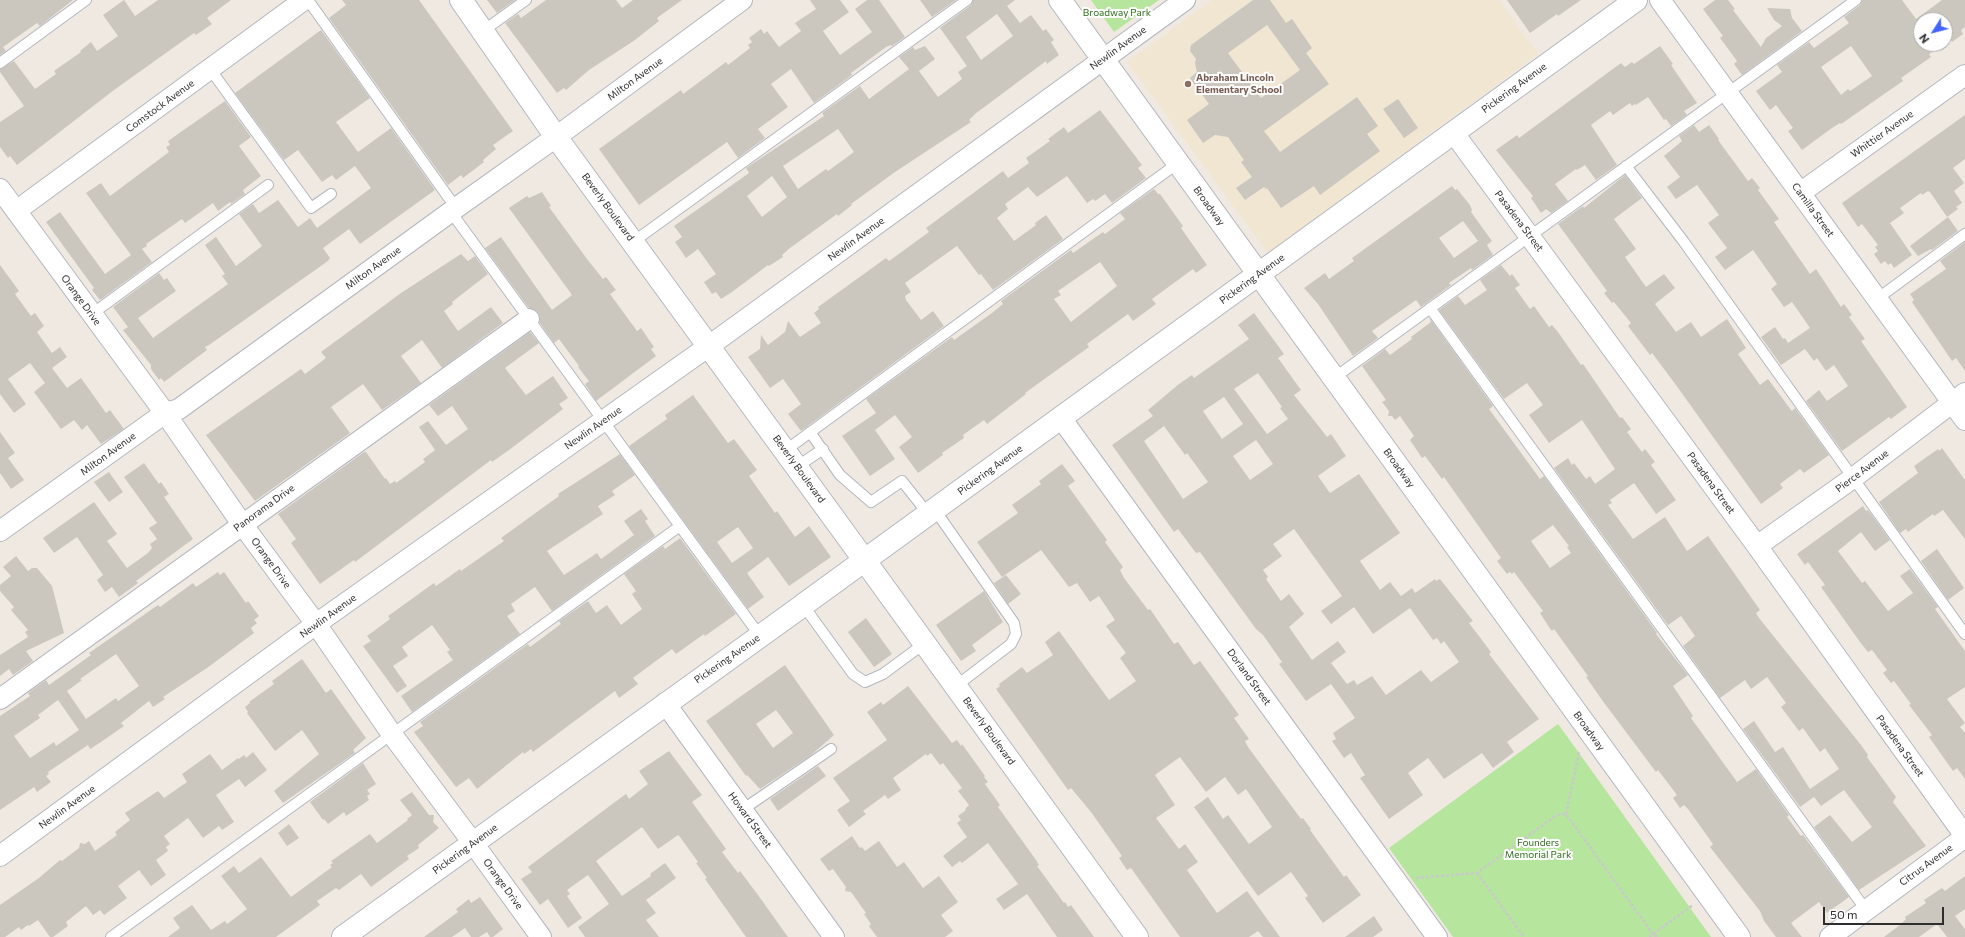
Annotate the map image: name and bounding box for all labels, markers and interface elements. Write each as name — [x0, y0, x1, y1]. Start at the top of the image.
park label: Broadway Park — [1083, 7, 1151, 19]
north arrow — [1913, 12, 1953, 52]
street label: Newlin Avenue — [1087, 24, 1149, 72]
text: N — [1916, 32, 1931, 46]
street label: Milton Avenue — [605, 55, 665, 103]
street label: Pickering Avenue — [1479, 60, 1549, 116]
place label: Abraham Lincoln Elementary School — [1196, 72, 1282, 96]
street label: Comstock Avenue — [123, 77, 197, 135]
marker: Abraham Lincoln Elementary School — [1183, 79, 1193, 89]
street label: Whittier Avenue — [1848, 108, 1916, 160]
street label: Beverly Boulevard — [579, 171, 637, 243]
street label: Camilla Street — [1789, 181, 1837, 239]
street label: Broadway — [1191, 184, 1227, 228]
street label: Pasadena Street — [1492, 188, 1546, 254]
street label: Newlin Avenue — [825, 215, 887, 263]
street label: Milton Avenue — [343, 244, 403, 292]
street label: Pickering Avenue — [1217, 251, 1287, 307]
street label: Orange Drive — [59, 272, 103, 328]
street label: Newlin Avenue — [562, 404, 624, 452]
street label: Milton Avenue — [78, 430, 138, 478]
street label: Beverly Boulevard — [770, 433, 828, 505]
street label: Pickering Avenue — [955, 442, 1025, 498]
street label: Broadway — [1381, 446, 1417, 490]
street label: Pierce Avenue — [1833, 447, 1891, 495]
street label: Pasadena Street — [1685, 450, 1737, 516]
street label: Panorama Drive — [231, 482, 297, 534]
street label: Orange Drive — [249, 535, 293, 591]
street label: Newlin Avenue — [297, 592, 359, 640]
street label: Pickering Avenue — [692, 632, 762, 686]
street label: Dorland Street — [1225, 646, 1273, 708]
street label: Beverly Boulevard — [960, 695, 1018, 767]
street label: Broadway — [1571, 709, 1607, 753]
street label: Pasadena Street — [1874, 713, 1926, 779]
street label: Newlin Avenue — [36, 783, 98, 831]
street label: Howard Street — [726, 790, 774, 850]
street label: Pickering Avenue — [430, 821, 500, 877]
park label: Founders Memorial Park — [1505, 837, 1571, 860]
street label: Citrus Avenue — [1897, 842, 1955, 888]
street label: Orange Drive — [481, 856, 525, 912]
scale bar — [1825, 899, 1946, 925]
text: 50 m — [1830, 907, 1858, 921]

